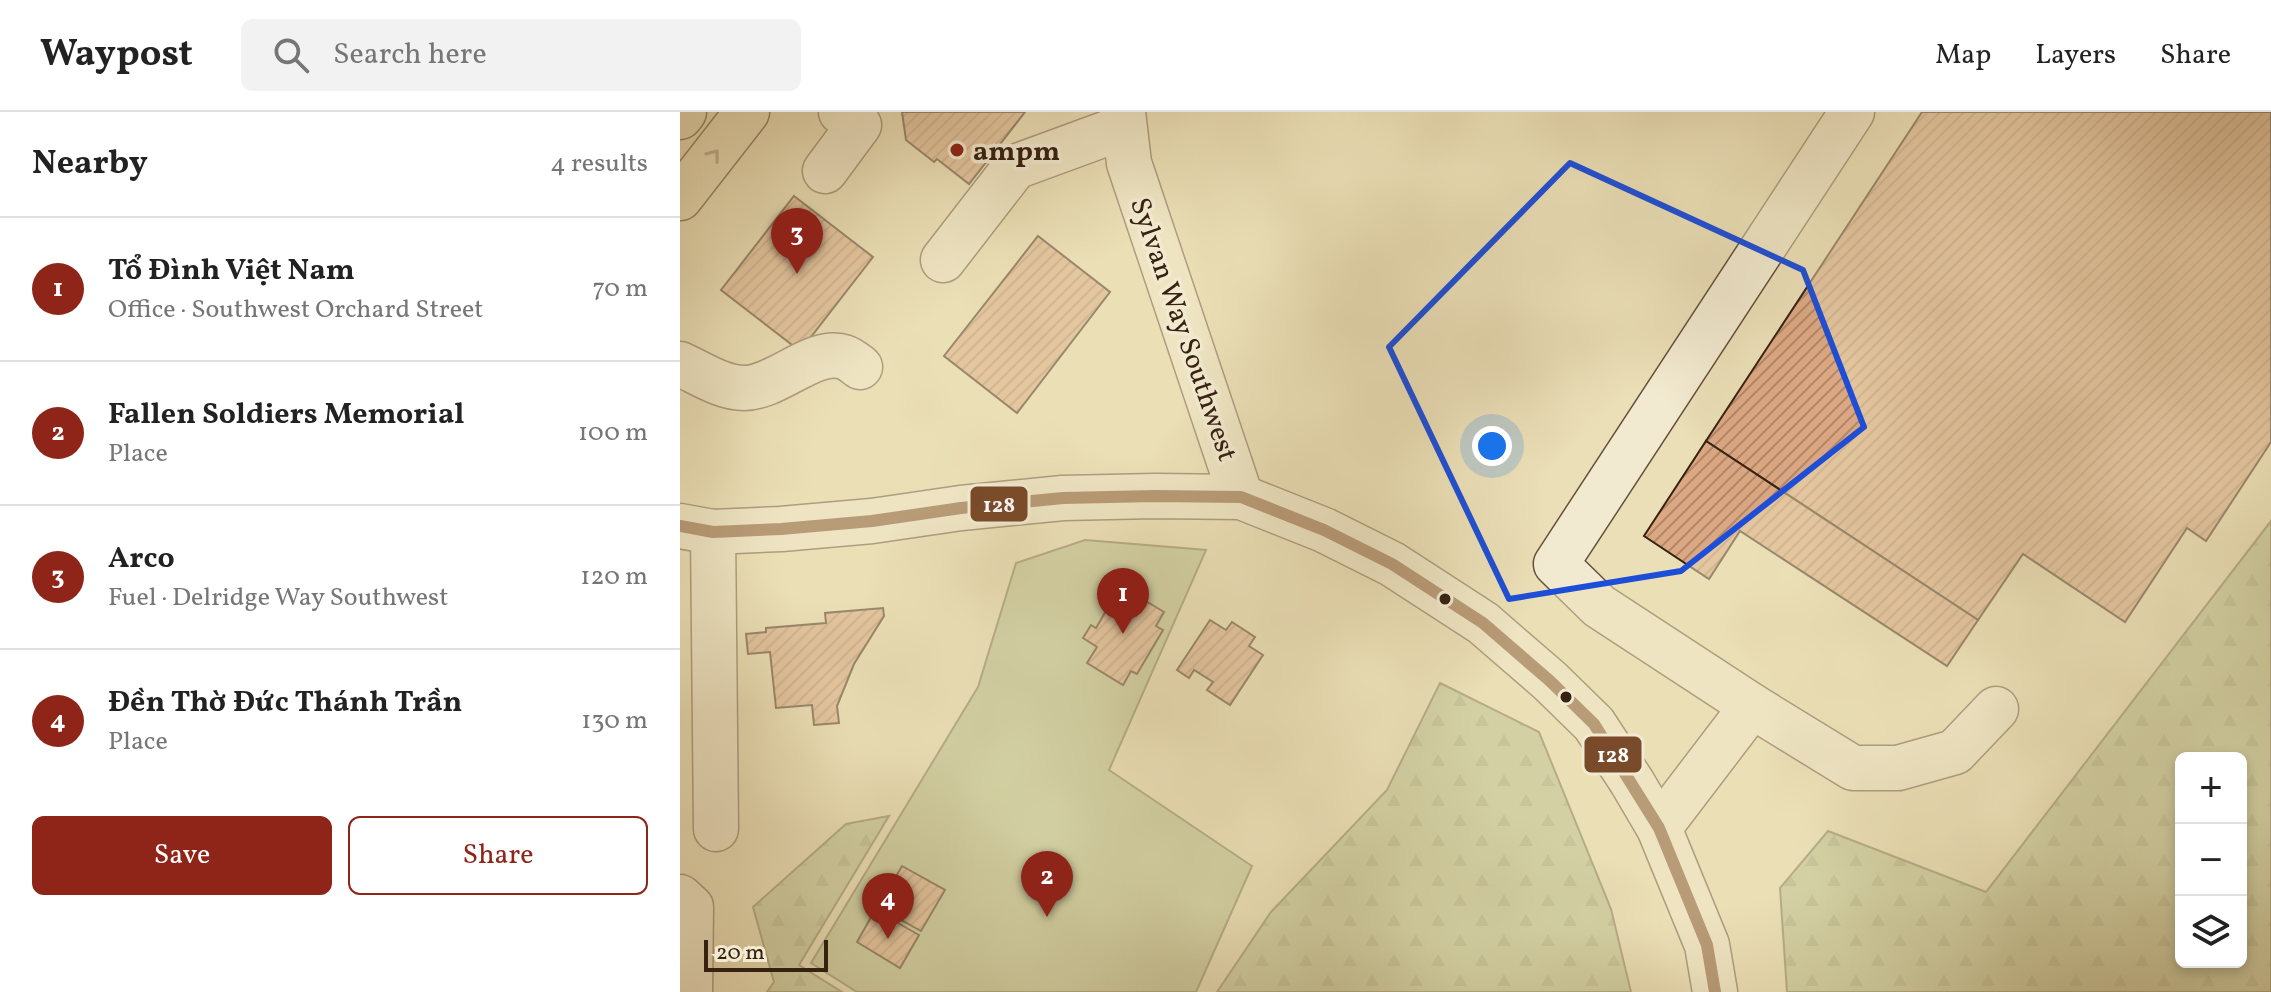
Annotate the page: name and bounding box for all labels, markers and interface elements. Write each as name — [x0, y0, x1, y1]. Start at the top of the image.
search box — [241, 19, 801, 91]
text: Waypost — [40, 29, 193, 82]
icon: search — [269, 33, 313, 77]
text: Search here — [333, 34, 487, 76]
text: Map — [1935, 36, 1991, 75]
text: Layers — [2035, 36, 2116, 75]
text: Share — [2160, 36, 2231, 75]
place label: ampm — [973, 133, 1060, 172]
text: Nearby — [32, 141, 148, 188]
marker: ampm — [948, 141, 966, 159]
text: 4 results — [550, 146, 648, 182]
one-way arrow — [704, 149, 718, 164]
street label: Sylvan Way Southwest — [1119, 193, 1246, 467]
pin: 3 — [771, 208, 823, 274]
text: Tổ Đình Việt Nam — [108, 250, 355, 292]
text: 1 — [53, 271, 63, 307]
text: 70 m — [593, 271, 648, 307]
text: Office · Southwest Orchard Street — [108, 292, 483, 328]
text: Fallen Soldiers Memorial — [108, 394, 464, 436]
text: 2 — [51, 415, 65, 451]
text: 100 m — [578, 415, 648, 451]
your location — [1472, 426, 1512, 466]
text: Place — [108, 436, 168, 472]
line badge: 128 — [969, 485, 1029, 523]
text: 128 — [983, 491, 1015, 522]
text: Arco — [108, 538, 175, 580]
text: 3 — [51, 559, 65, 595]
text: 120 m — [580, 559, 648, 595]
pin: 1 — [1097, 568, 1149, 634]
text: Fuel · Delridge Way Southwest — [108, 580, 448, 616]
unlabelled marker — [1437, 591, 1453, 607]
text: Đền Thờ Đức Thánh Trần — [108, 682, 462, 724]
unlabelled marker — [1558, 689, 1574, 705]
text: 4 — [50, 703, 66, 739]
text: 130 m — [581, 703, 648, 739]
text: Place — [108, 724, 168, 760]
line badge: 128 — [1583, 735, 1643, 774]
text: 128 — [1597, 741, 1629, 772]
map controls — [2175, 752, 2247, 968]
button: + — [2175, 752, 2247, 824]
button: Save — [32, 816, 332, 895]
button: Share — [348, 816, 648, 895]
button: − — [2175, 824, 2247, 896]
pin: 2 — [1021, 851, 1073, 917]
pin: 4 — [862, 873, 914, 939]
button: layers — [2175, 896, 2247, 968]
scale bar — [704, 936, 828, 972]
text: 20 m — [716, 938, 765, 969]

